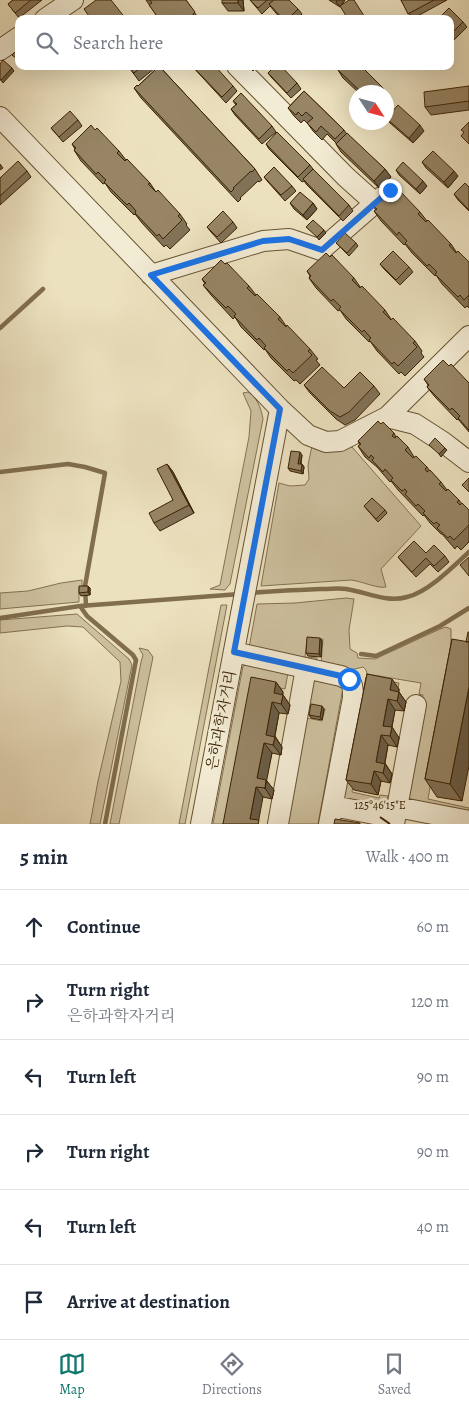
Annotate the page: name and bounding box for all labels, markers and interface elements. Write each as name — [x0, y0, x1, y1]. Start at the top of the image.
search box — [15, 15, 454, 70]
icon: search — [33, 29, 61, 57]
text: Search here — [73, 30, 163, 56]
north arrow — [349, 85, 394, 130]
route end — [379, 179, 402, 202]
street label: 은하과학자거리 — [202, 668, 240, 772]
route start — [338, 668, 361, 691]
text: 125°46'15"E — [354, 797, 406, 813]
text: 5 min — [20, 843, 68, 871]
text: Walk · 400 m — [366, 846, 449, 868]
icon: ahead — [20, 913, 48, 941]
text: Continue — [67, 914, 141, 940]
text: 60 m — [417, 916, 449, 938]
text: Turn right — [67, 977, 149, 1003]
icon: right — [20, 988, 48, 1016]
text: 120 m — [411, 991, 449, 1013]
text: 은하과학자거리 — [67, 1005, 175, 1027]
icon: left — [20, 1063, 48, 1091]
text: Turn left — [67, 1064, 136, 1090]
text: 90 m — [417, 1066, 449, 1088]
icon: right — [20, 1138, 48, 1166]
text: Turn right — [67, 1139, 149, 1165]
text: 90 m — [417, 1141, 449, 1163]
icon: left — [20, 1213, 48, 1241]
text: Turn left — [67, 1214, 136, 1240]
text: 40 m — [417, 1216, 449, 1238]
icon: arrive — [20, 1288, 48, 1316]
text: Arrive at destination — [67, 1289, 230, 1315]
tab: Map — [58, 1350, 86, 1399]
tab: Directions — [202, 1350, 262, 1399]
tab: Saved — [378, 1350, 411, 1399]

